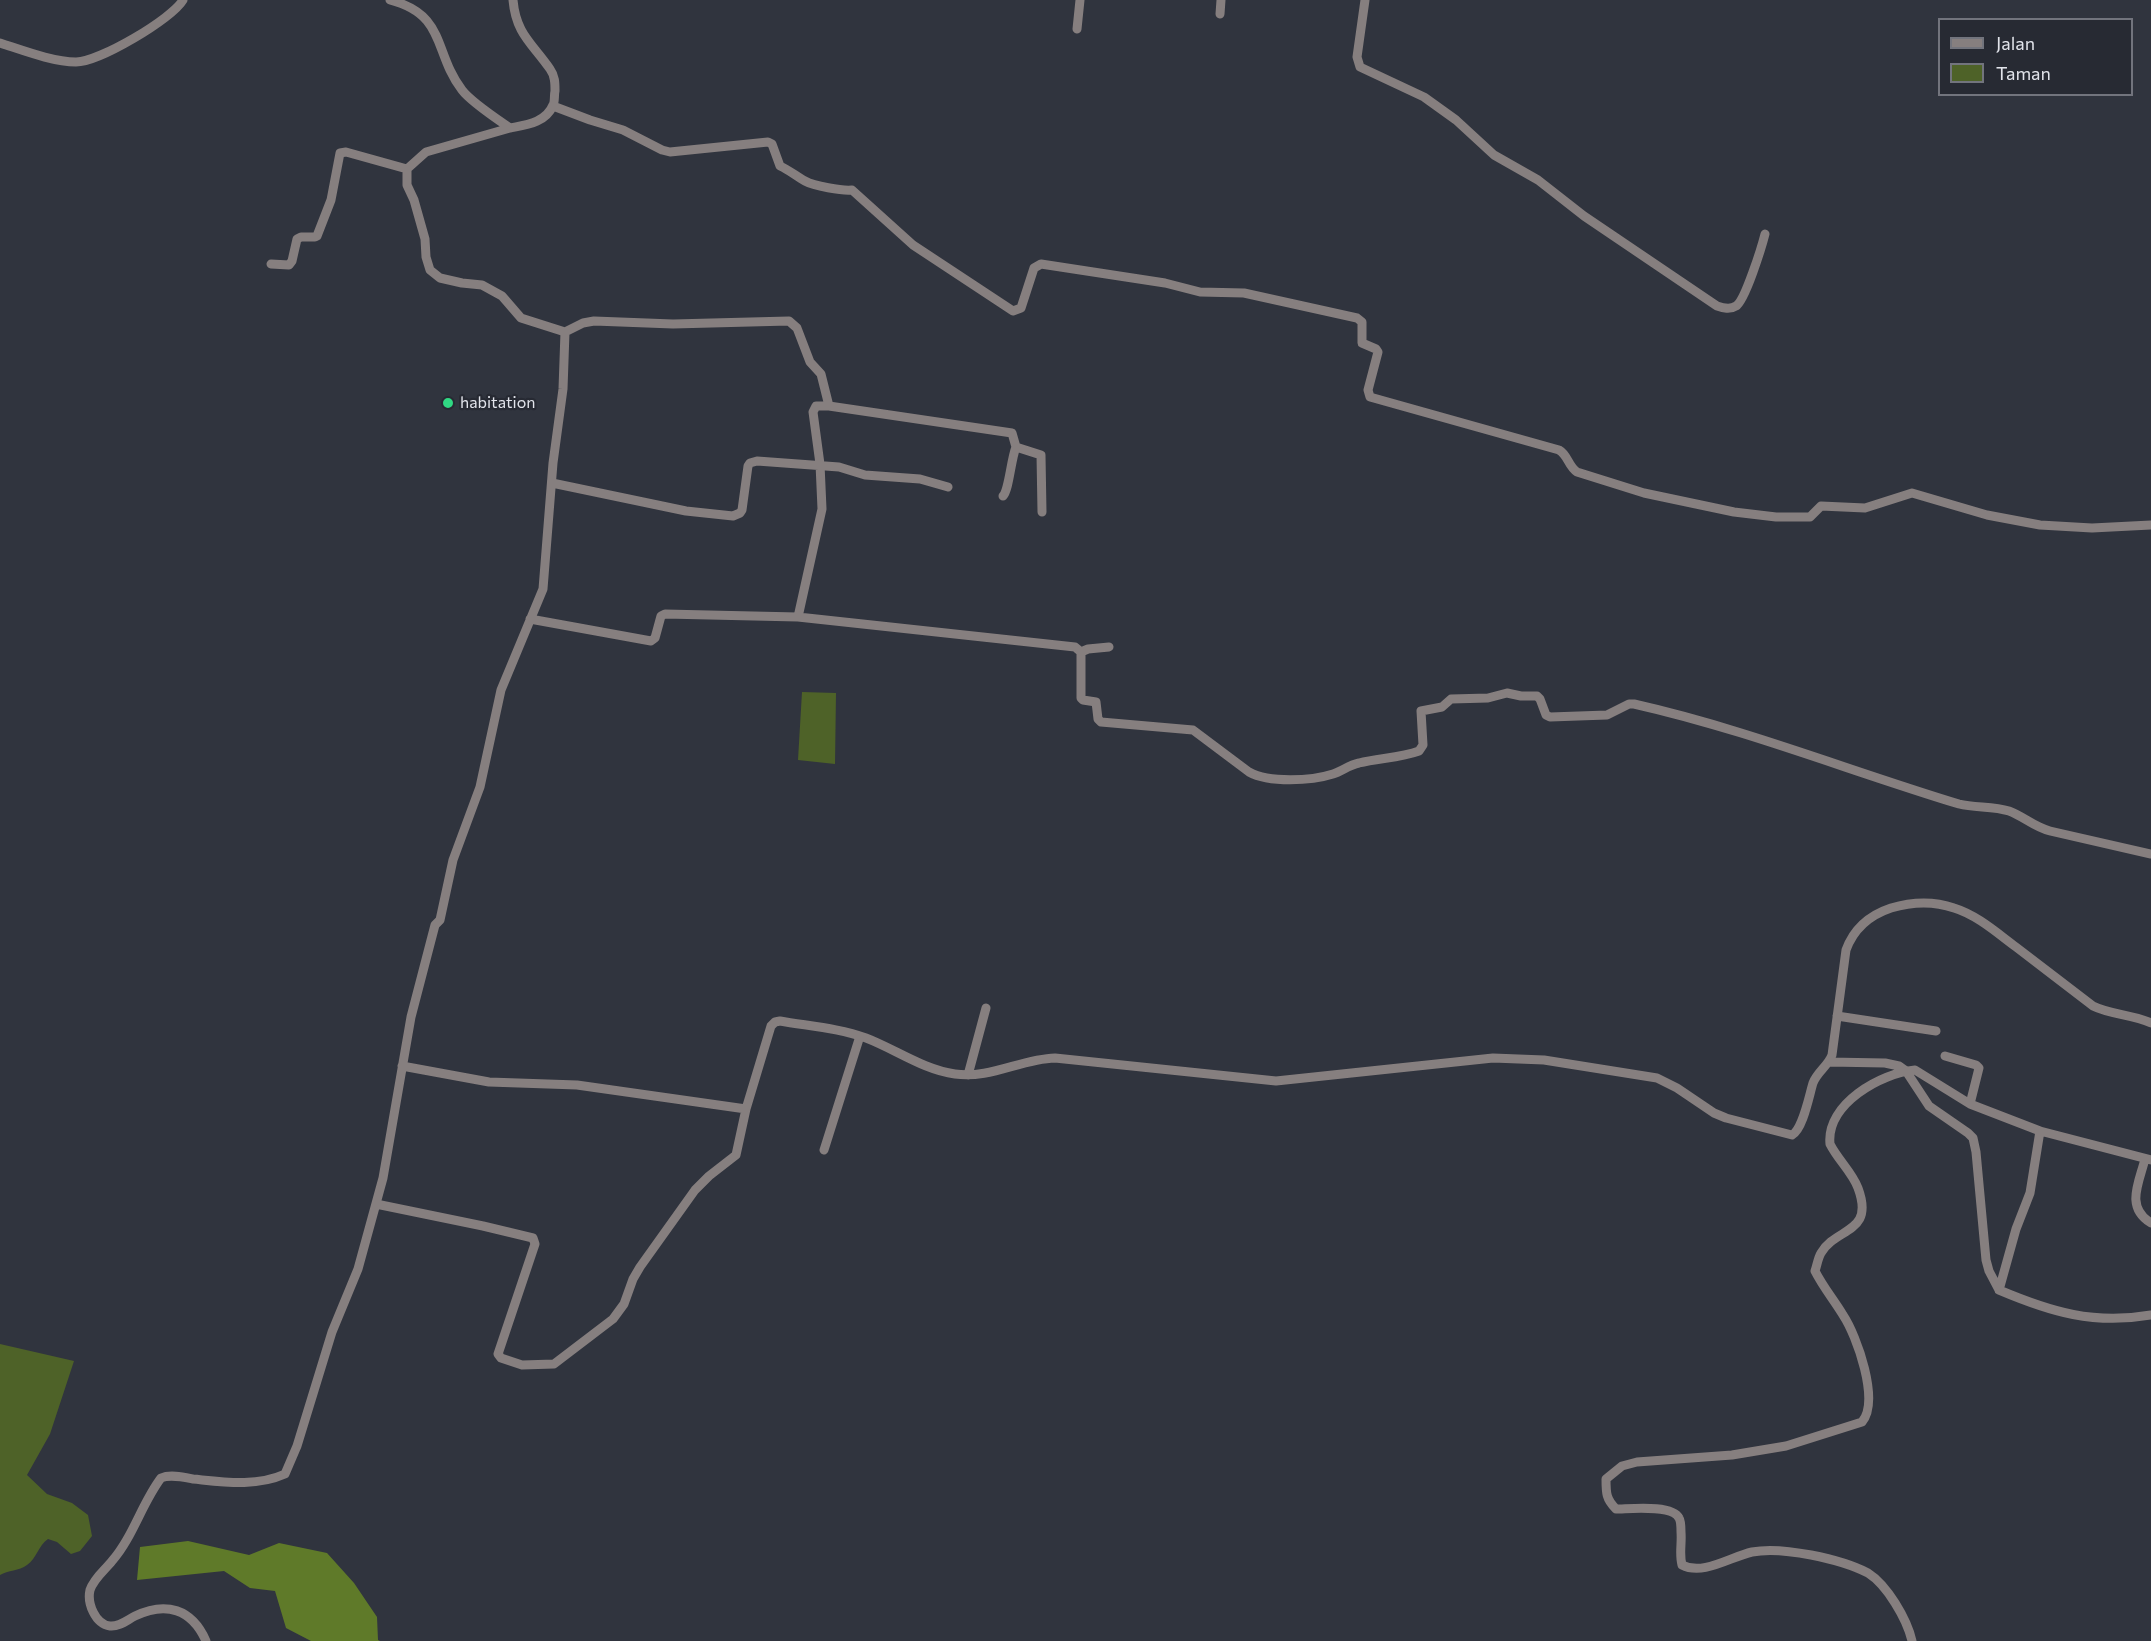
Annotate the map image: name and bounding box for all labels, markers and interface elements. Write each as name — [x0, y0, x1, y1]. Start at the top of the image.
legend — [1938, 18, 2133, 96]
text: Jalan — [1996, 32, 2035, 54]
text: Taman — [1996, 62, 2051, 84]
place label: habitation — [460, 393, 535, 413]
marker: habitation — [441, 396, 455, 410]

